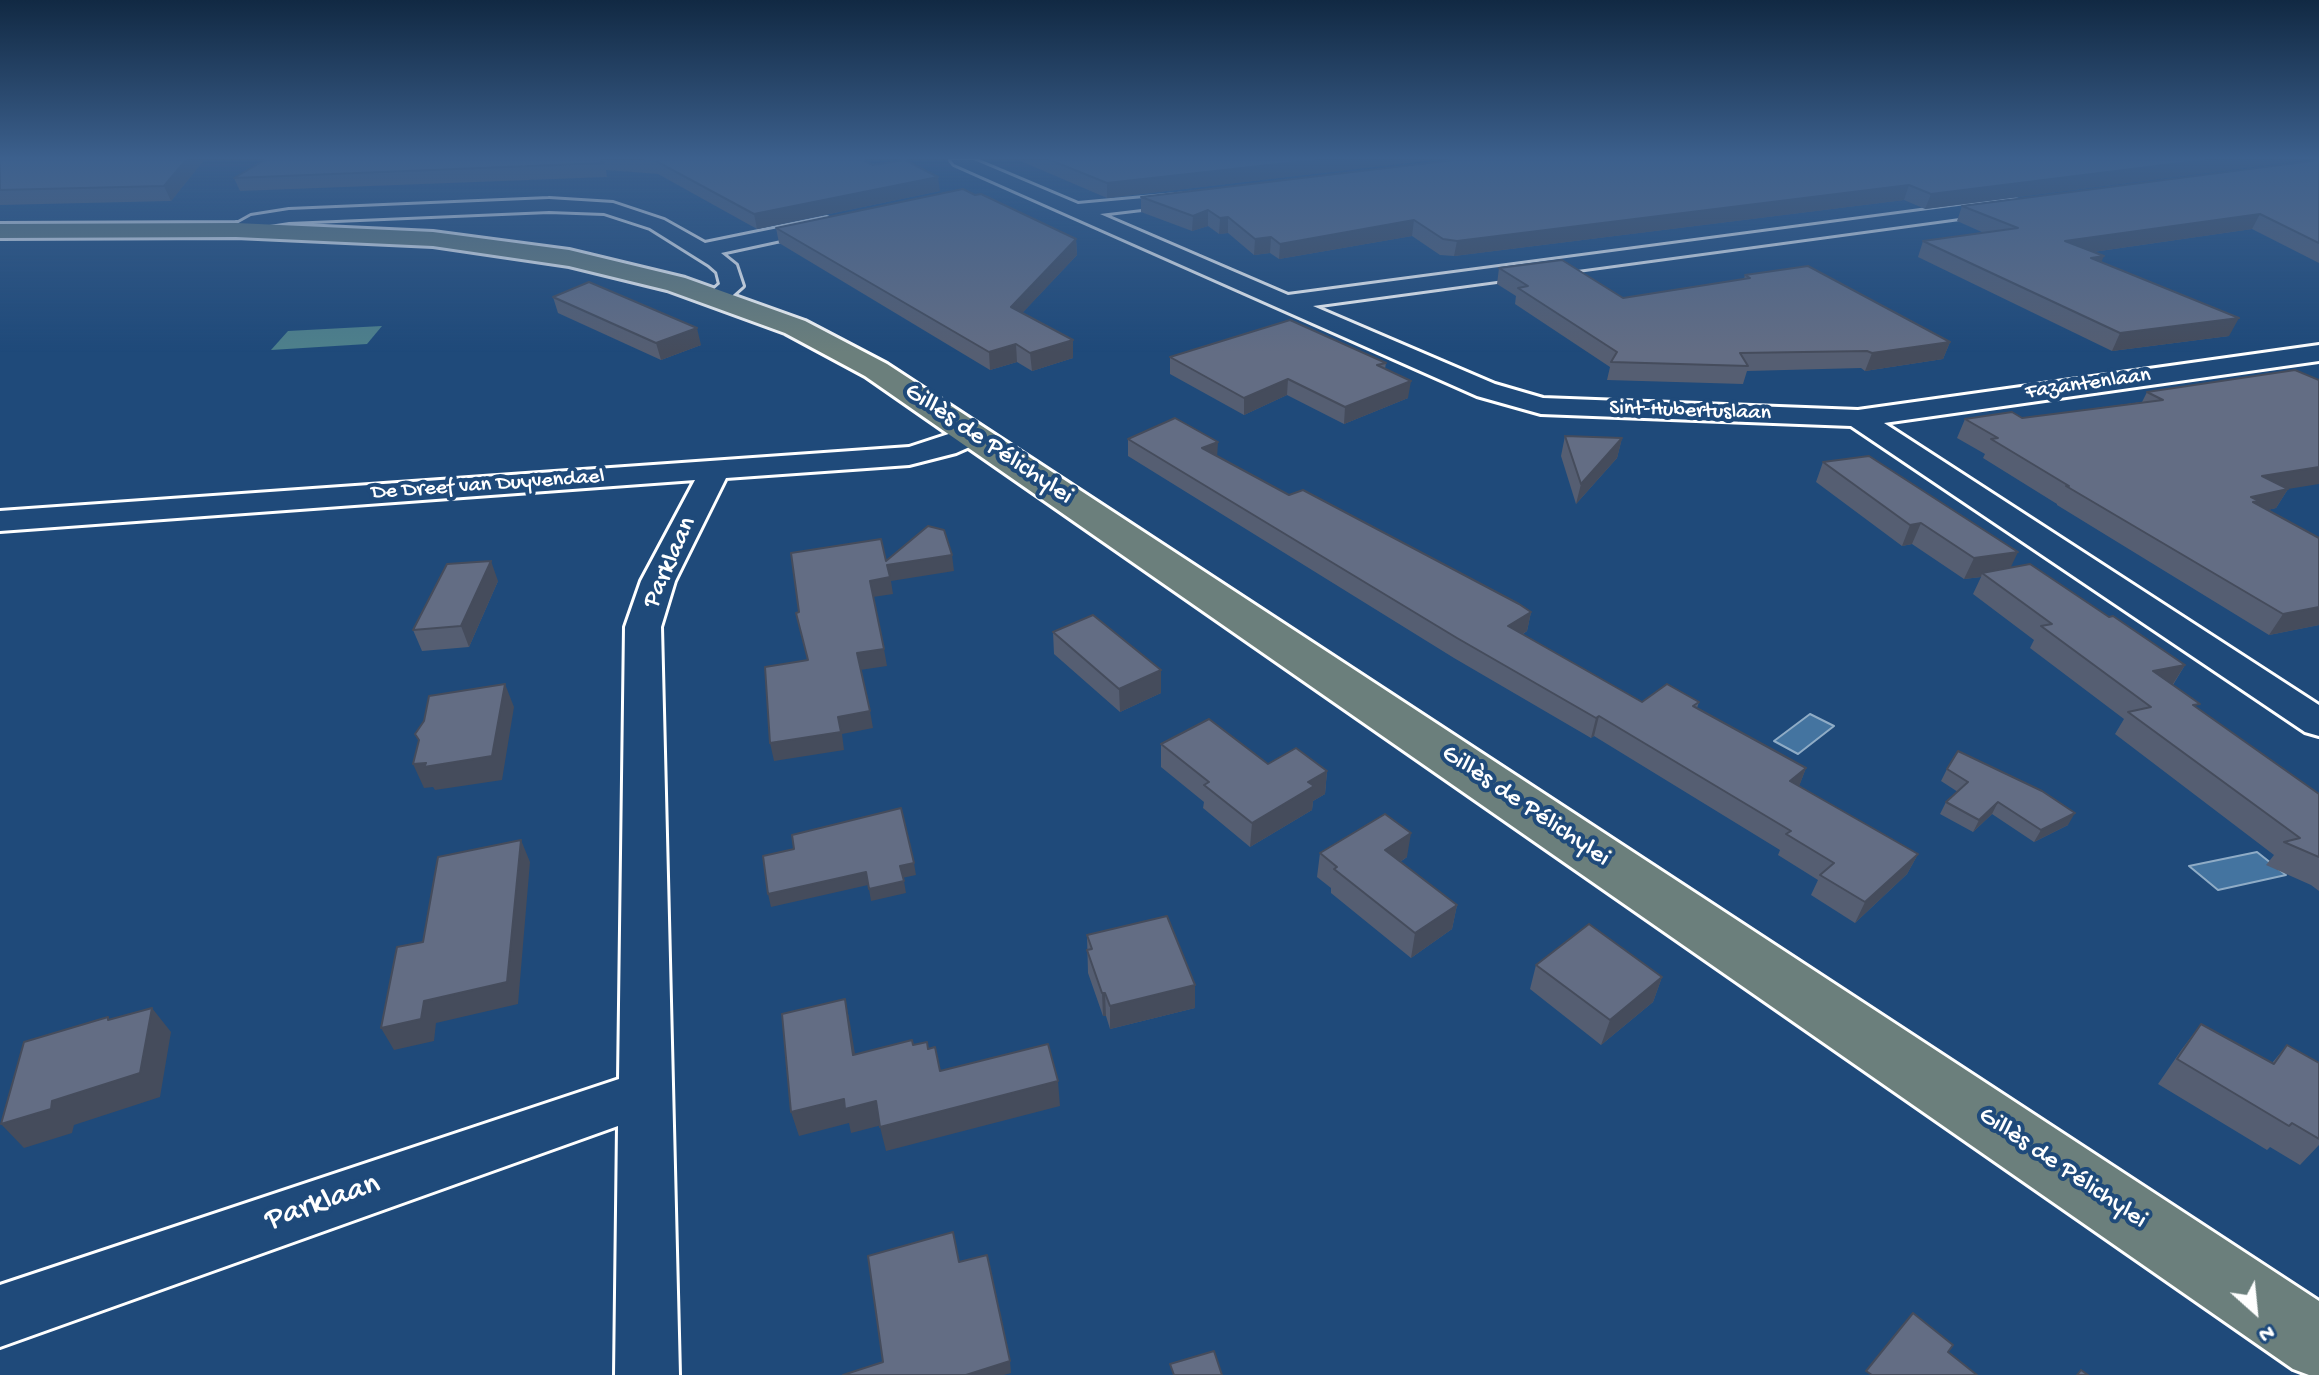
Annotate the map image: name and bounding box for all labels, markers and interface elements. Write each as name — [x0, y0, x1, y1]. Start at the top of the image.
street label: Fazantenlaan — [2024, 363, 2152, 407]
street label: Gillès de Pélichylei — [898, 377, 1078, 513]
street label: Sint-Hubertuslaan — [1609, 396, 1771, 428]
street label: De Dreef van Duyvendael — [371, 465, 605, 507]
street label: Parklaan — [637, 513, 705, 613]
street label: Gillès de Pélichylei — [1435, 739, 1615, 875]
street label: Gillès de Pélichylei — [1972, 1101, 2152, 1237]
street label: Parklaan — [261, 1167, 385, 1241]
north arrow — [2215, 1271, 2295, 1351]
text: N — [2254, 1318, 2278, 1347]

